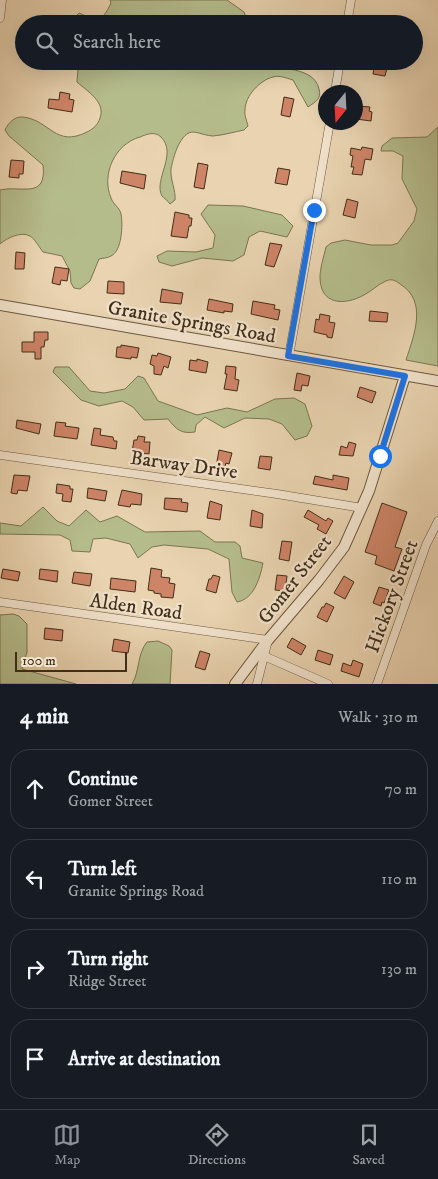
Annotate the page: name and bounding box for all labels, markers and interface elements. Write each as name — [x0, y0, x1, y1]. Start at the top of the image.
search box — [15, 15, 423, 70]
icon: search — [33, 29, 61, 57]
text: Search here — [73, 31, 161, 54]
north arrow — [318, 85, 363, 130]
route end — [303, 199, 326, 222]
street label: Granite Springs Road — [106, 295, 278, 350]
route start — [369, 445, 392, 468]
street label: Barway Drive — [128, 446, 239, 485]
street label: Gomer Street — [253, 530, 338, 629]
street label: Hickory Street — [360, 537, 424, 656]
street label: Alden Road — [88, 589, 184, 626]
scale bar — [15, 649, 128, 672]
text: 100 m — [22, 652, 56, 670]
text: 4 min — [20, 704, 69, 730]
text: Walk · 310 m — [338, 707, 418, 727]
text: Continue — [68, 768, 138, 791]
icon: ahead — [21, 775, 49, 803]
text: 70 m — [385, 779, 417, 799]
text: Gomer Street — [68, 791, 153, 811]
text: Turn left — [68, 858, 137, 881]
icon: left — [21, 865, 49, 893]
text: 110 m — [381, 869, 417, 889]
text: Granite Springs Road — [68, 881, 204, 901]
text: Turn right — [68, 948, 148, 971]
icon: right — [21, 955, 49, 983]
text: 130 m — [381, 959, 417, 979]
text: Ridge Street — [68, 971, 146, 991]
icon: arrive — [21, 1045, 49, 1073]
text: Arrive at destination — [68, 1048, 220, 1071]
tab: Map — [53, 1121, 81, 1169]
tab: Directions — [188, 1121, 246, 1169]
tab: Saved — [353, 1121, 385, 1169]

